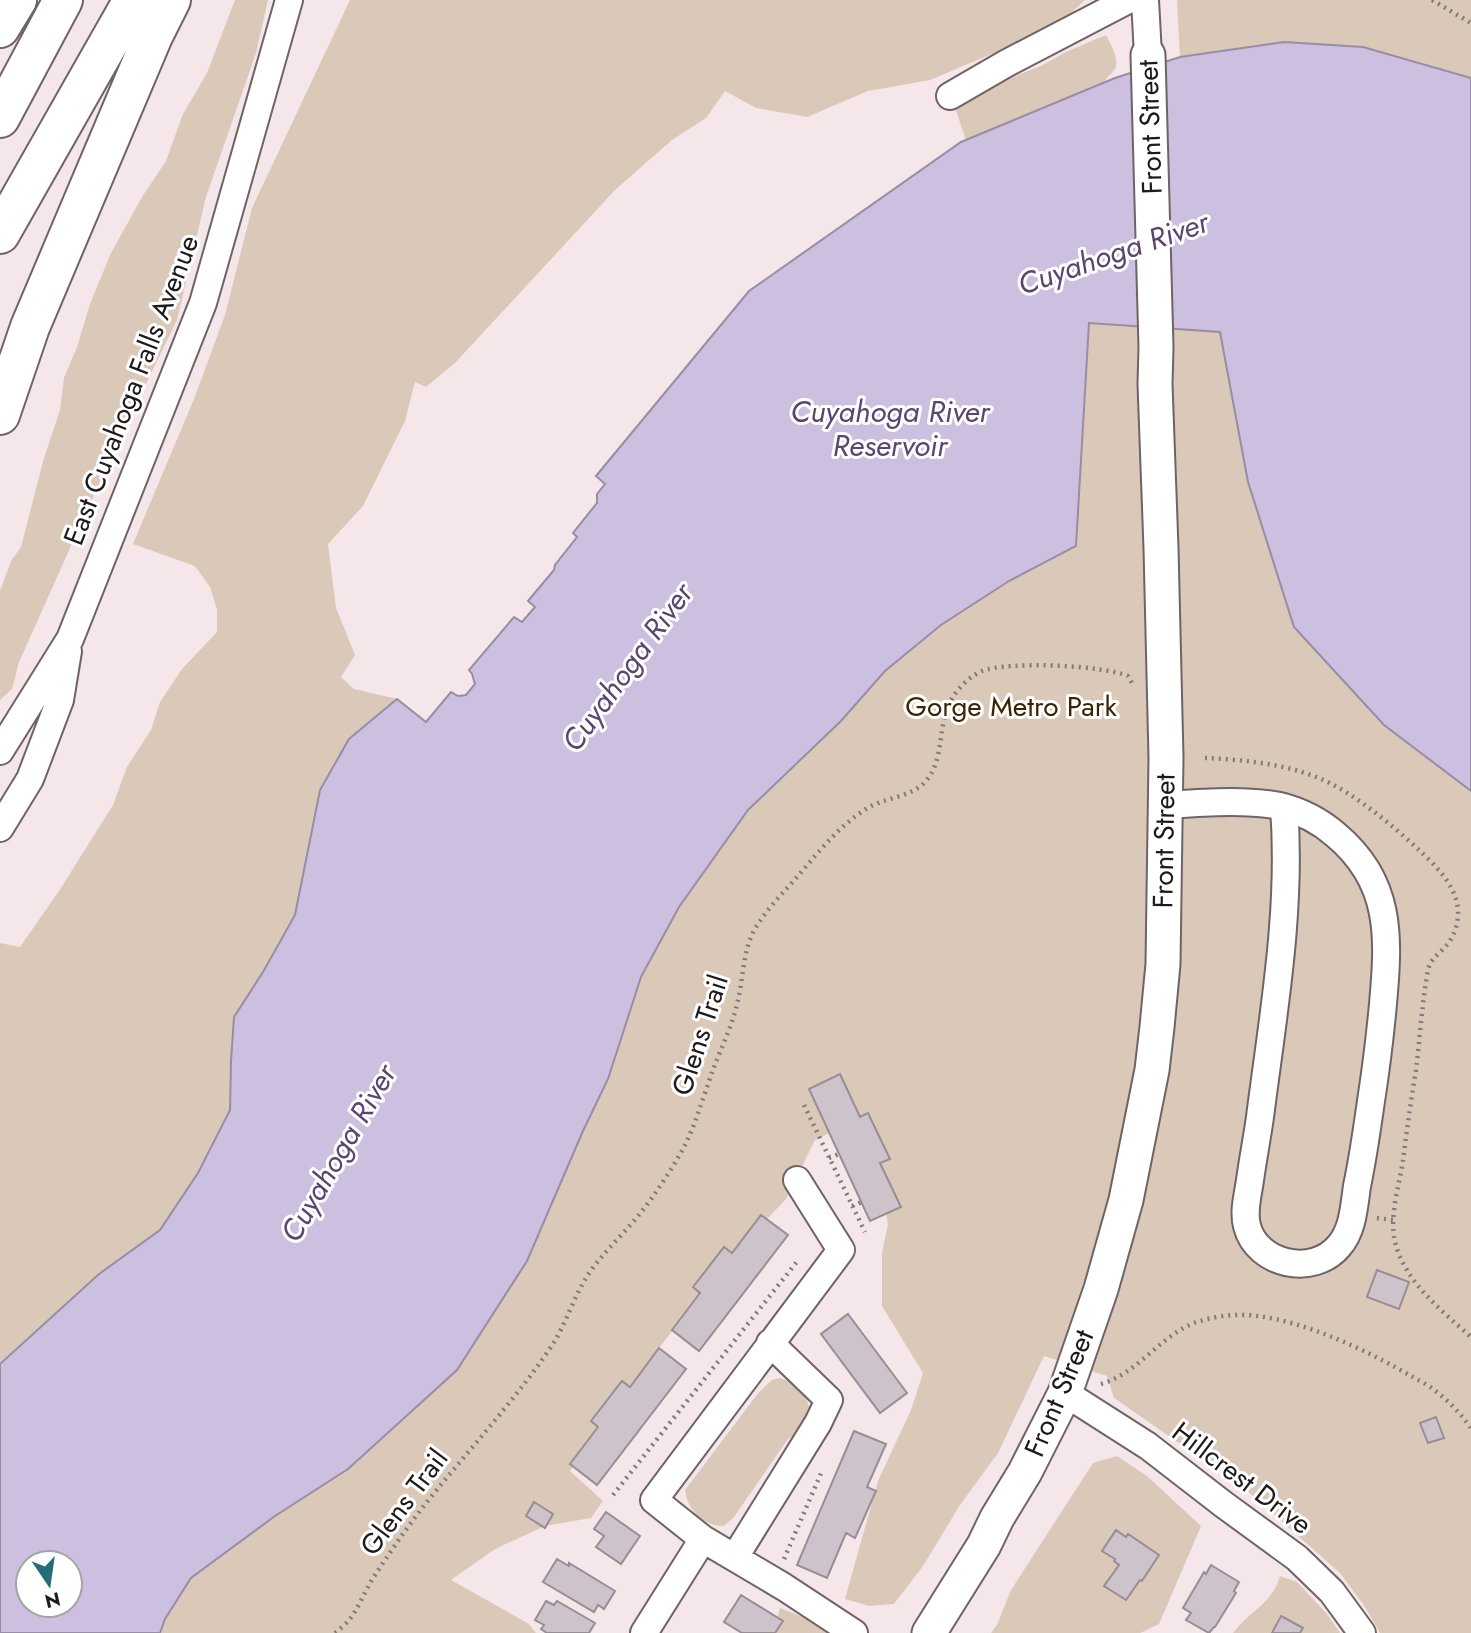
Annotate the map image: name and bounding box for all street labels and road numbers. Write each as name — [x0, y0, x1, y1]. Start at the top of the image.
street label: Front Street — [1127, 59, 1173, 195]
street label: East Cuyahoga Falls Avenue — [53, 229, 209, 551]
street label: Front Street — [1142, 773, 1186, 909]
street label: Glens Trail — [661, 969, 739, 1101]
street label: Front Street — [1014, 1323, 1104, 1463]
street label: Hillcrest Drive — [1163, 1412, 1321, 1544]
street label: Glens Trail — [350, 1440, 458, 1564]

